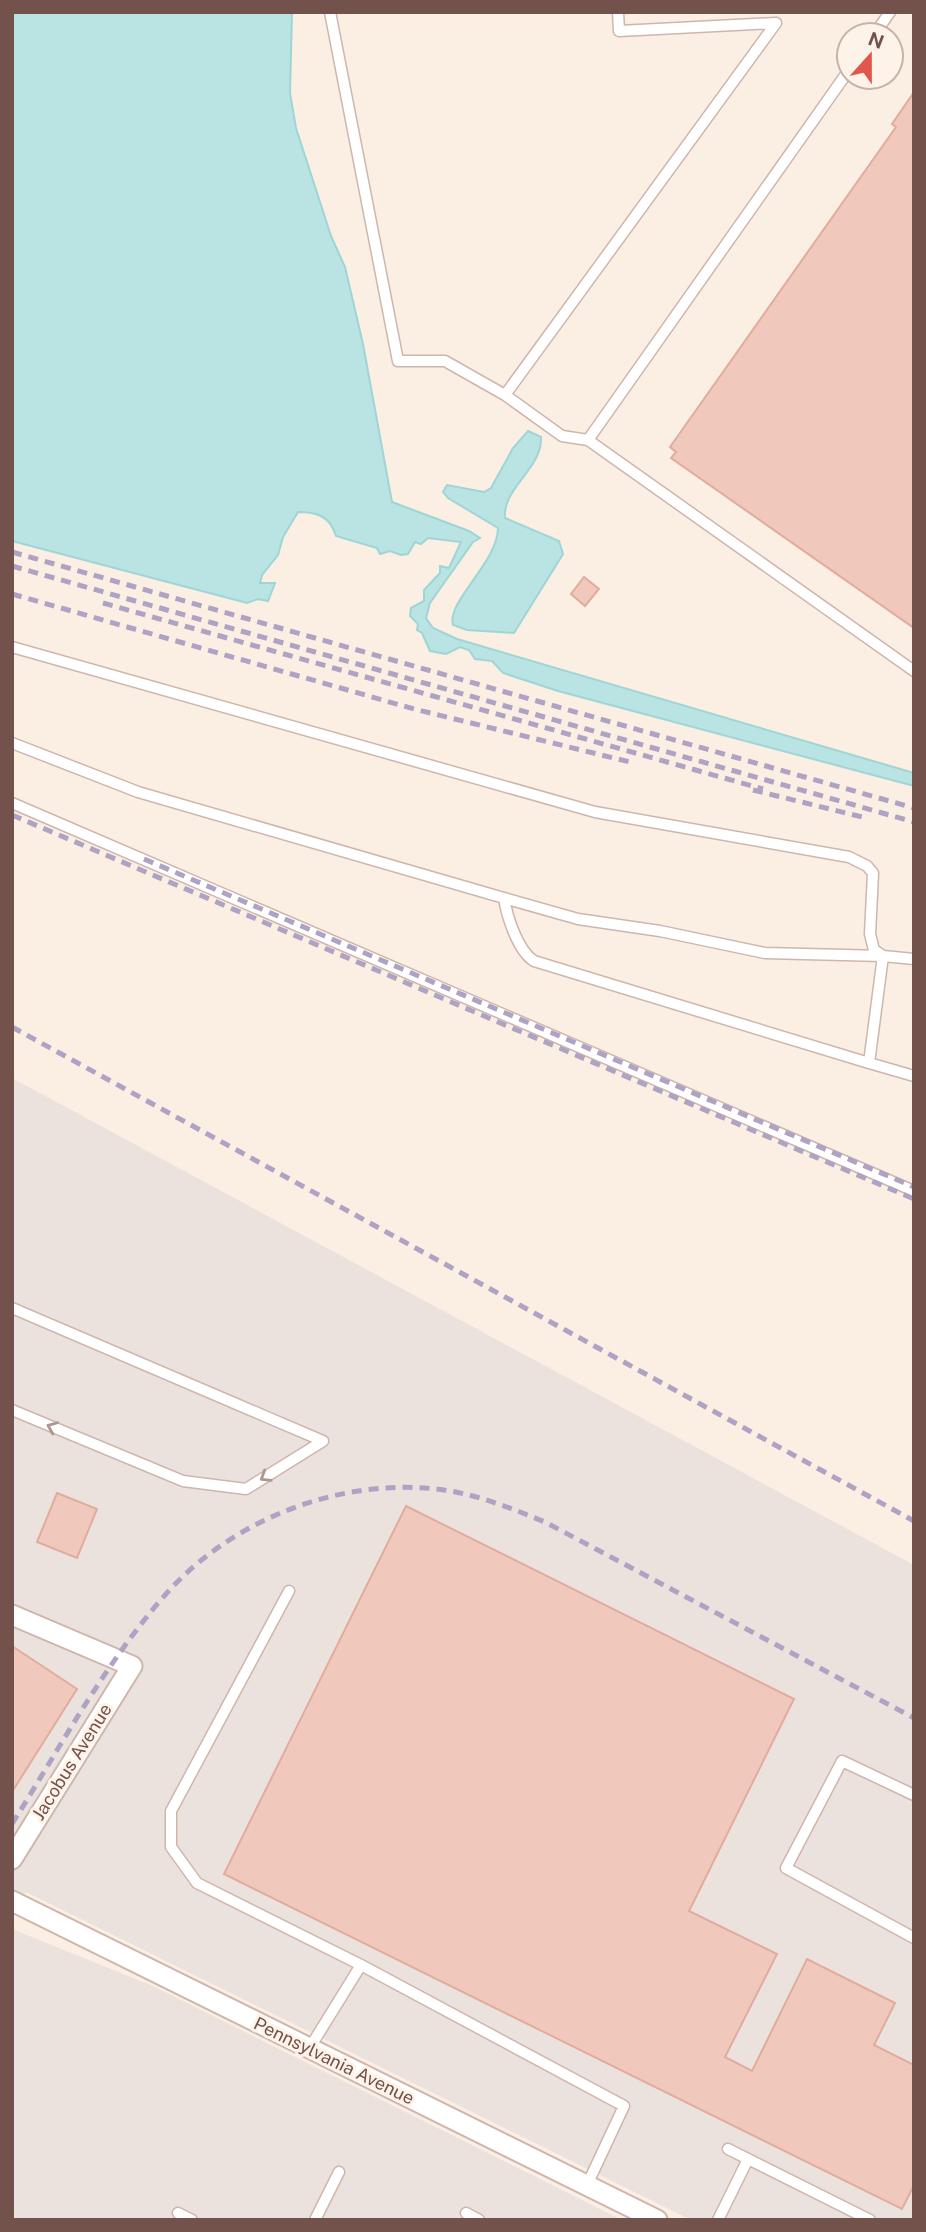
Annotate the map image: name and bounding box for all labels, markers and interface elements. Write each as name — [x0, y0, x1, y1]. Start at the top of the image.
north arrow — [835, 21, 905, 91]
text: N — [865, 27, 887, 53]
one-way arrow — [47, 1421, 59, 1435]
one-way arrow — [259, 1469, 272, 1482]
street label: Jacobus Avenue — [27, 1700, 116, 1824]
street label: Pennsylvania Avenue — [251, 2013, 418, 2109]

